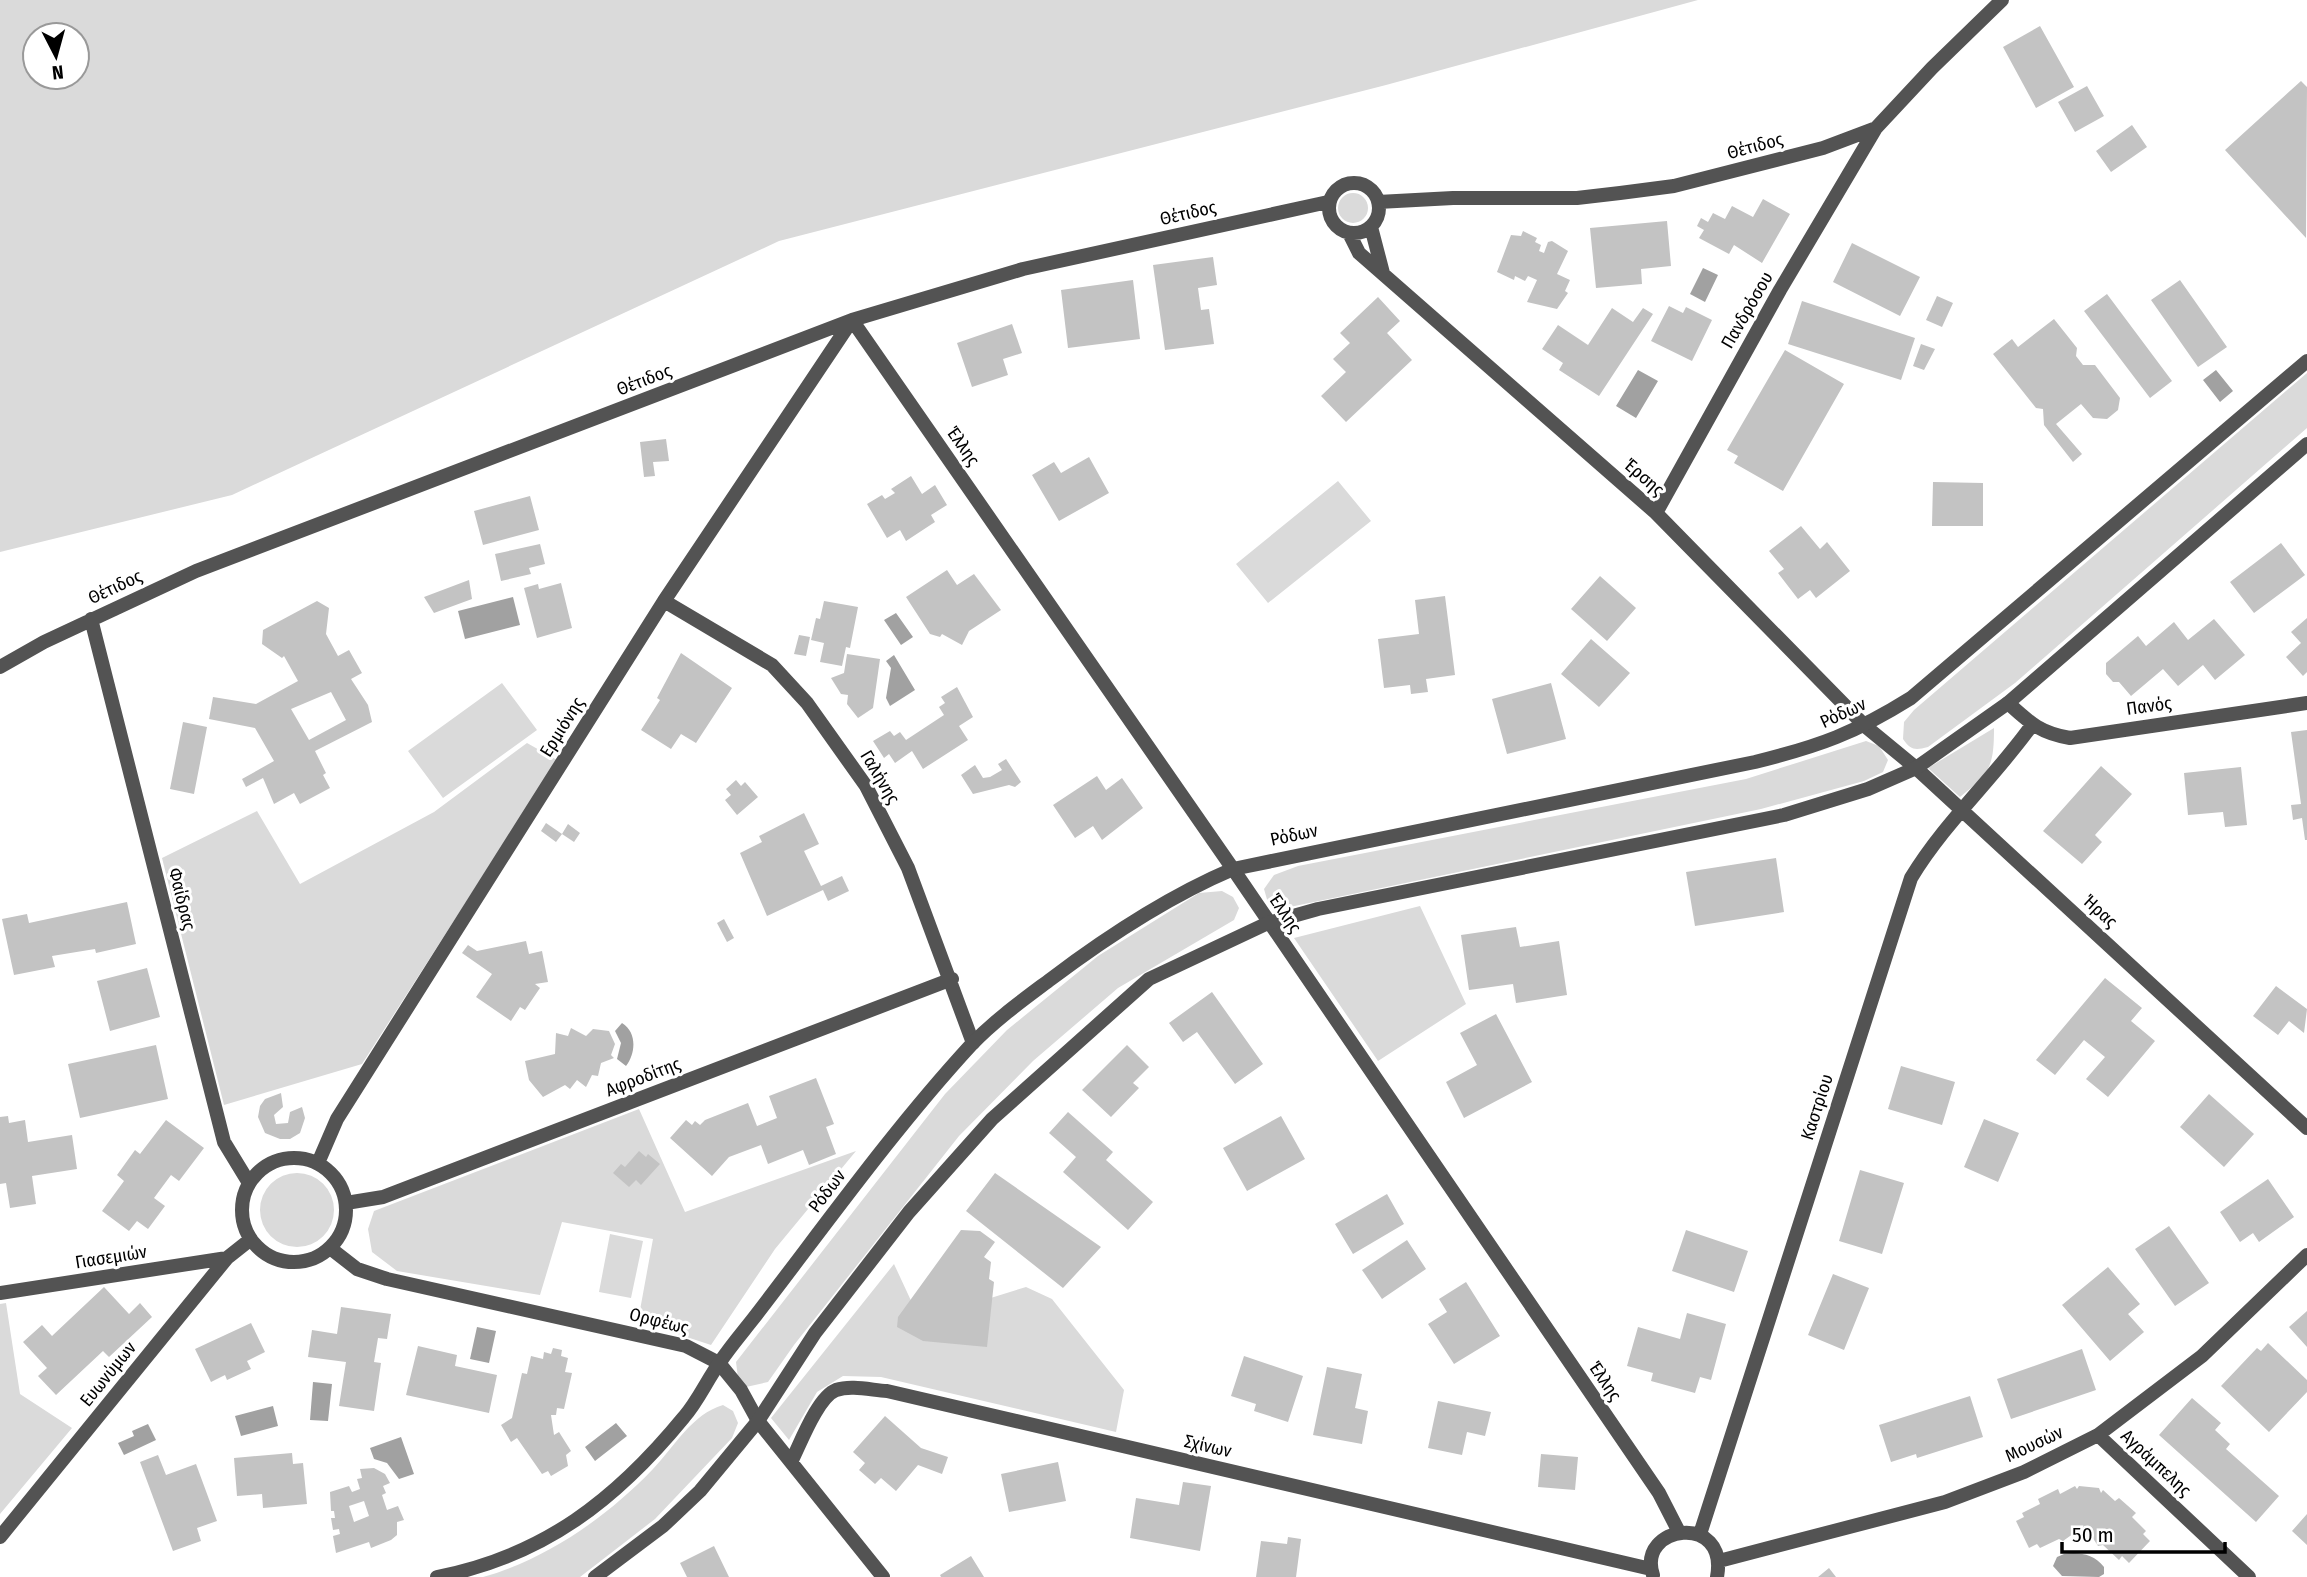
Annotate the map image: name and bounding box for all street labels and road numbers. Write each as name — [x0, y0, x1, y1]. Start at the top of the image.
street label: Θέτιδος — [1725, 128, 1786, 164]
street label: Θέτιδος — [1158, 196, 1219, 230]
street label: Πανδρόσου — [1716, 268, 1778, 352]
street label: Θέτιδος — [613, 359, 675, 401]
street label: Έλλης — [942, 422, 985, 470]
street label: Έρσης — [1619, 453, 1669, 501]
street label: Θέτιδος — [84, 565, 146, 609]
street label: Πανός — [2125, 692, 2173, 720]
street label: Ερμιόνης — [535, 693, 589, 761]
street label: Ρόδων — [1817, 693, 1870, 733]
street label: Γαλήνης — [856, 746, 905, 808]
street label: Ρόδων — [1268, 819, 1320, 851]
street label: Φαίδρας — [164, 866, 200, 933]
street label: Έλλης — [1264, 889, 1306, 937]
street label: Ήρας — [2078, 890, 2122, 933]
street label: Αφροδίτης — [602, 1052, 684, 1101]
street label: Καστρίου — [1796, 1071, 1838, 1143]
street label: Ρόδων — [804, 1165, 850, 1217]
street label: Γιασεμιών — [74, 1240, 149, 1274]
street label: Ορφέως — [627, 1303, 691, 1339]
street label: Ευωνύμων — [75, 1337, 141, 1411]
street label: Έλλης — [1584, 1357, 1626, 1405]
street label: Μουσών — [2002, 1421, 2067, 1467]
street label: Αγράμπελης — [2116, 1425, 2196, 1501]
street label: Σχίνων — [1182, 1430, 1234, 1462]

